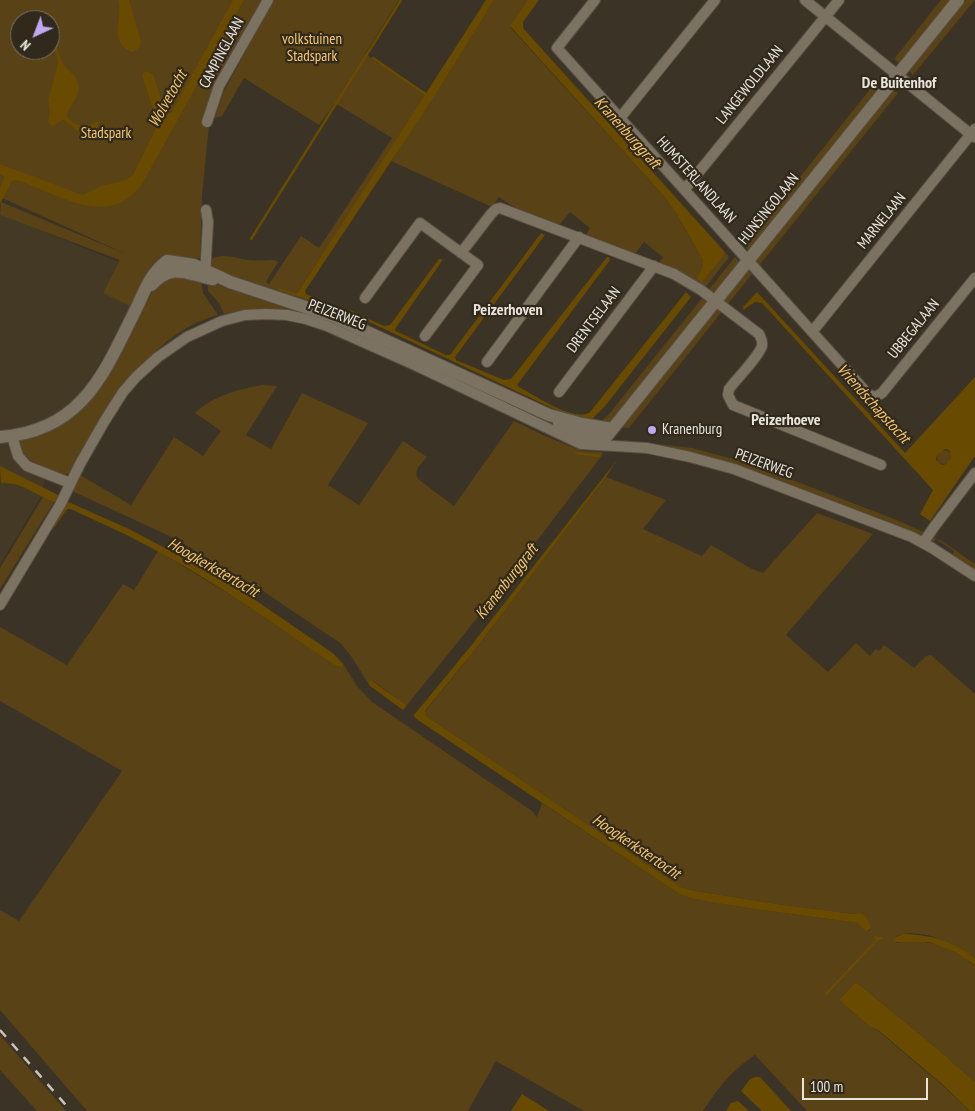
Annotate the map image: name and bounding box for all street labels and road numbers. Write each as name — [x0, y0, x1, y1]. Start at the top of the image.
street label: CAMPINGLAAN — [196, 15, 248, 91]
street label: LANGEWOLDLAAN — [713, 42, 787, 128]
street label: HUMSTERLANDLAAN — [652, 133, 740, 227]
street label: HUNSINGOLAAN — [735, 170, 803, 248]
street label: MARNELAAN — [854, 189, 910, 253]
street label: DRENTSELAAN — [563, 284, 625, 356]
street label: PEIZERWEG — [306, 296, 368, 334]
street label: UBBEGALAAN — [885, 296, 943, 362]
street label: PEIZERWEG — [733, 445, 795, 483]

